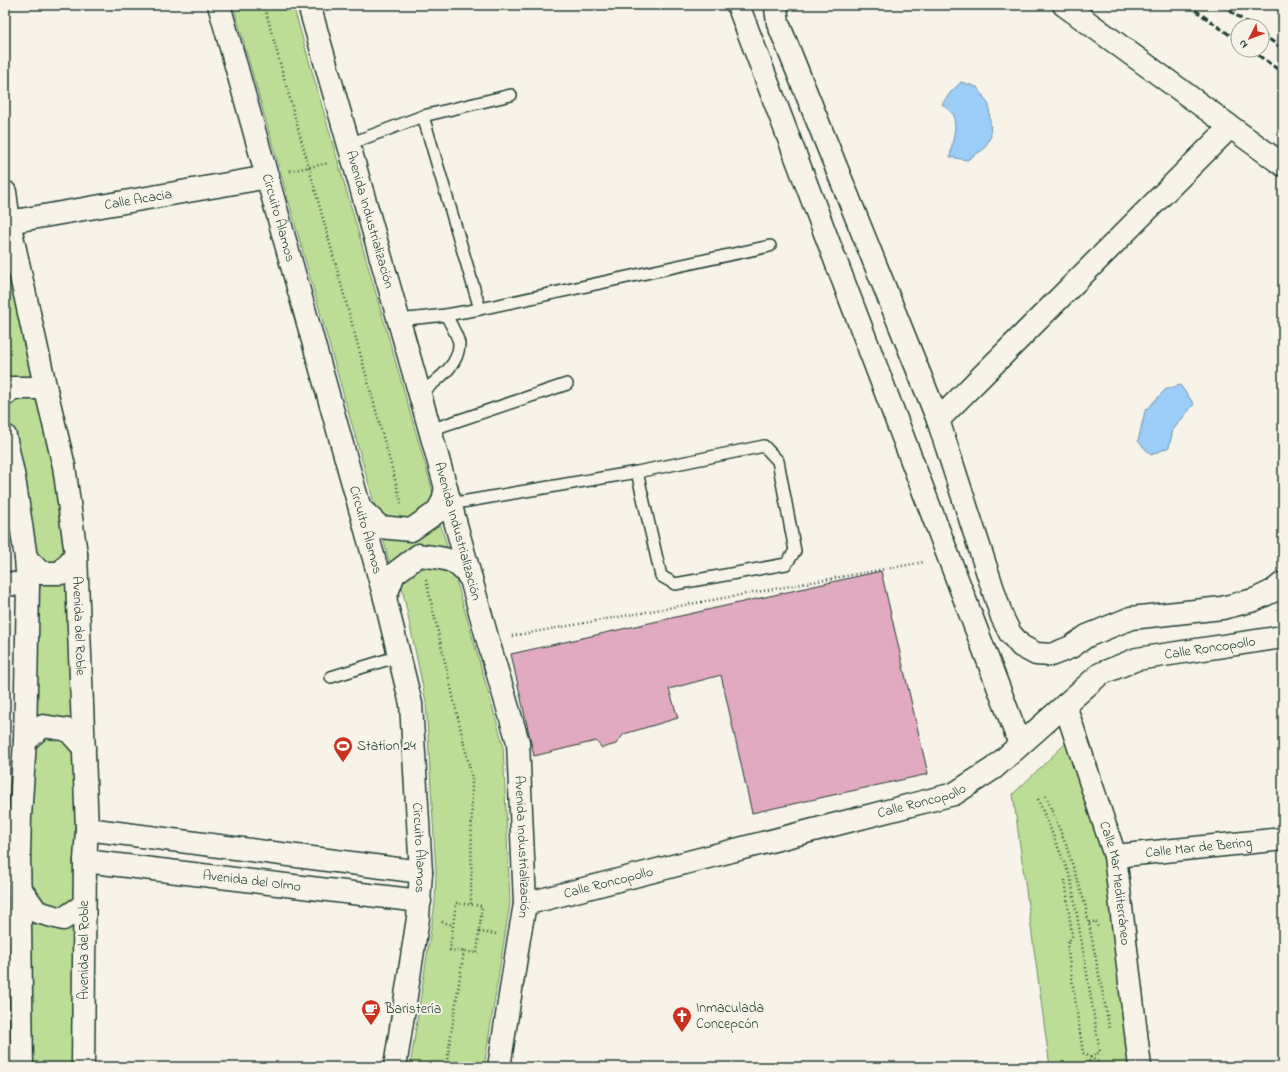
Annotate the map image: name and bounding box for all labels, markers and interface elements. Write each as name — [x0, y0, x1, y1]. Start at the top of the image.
north arrow — [1230, 18, 1270, 58]
text: N — [1235, 36, 1252, 52]
street label: Avenida Industrialización — [340, 148, 400, 291]
street label: Circuito Álamos — [256, 171, 301, 264]
street label: Calle Acacia — [103, 183, 174, 216]
street label: Avenida Industrialización — [429, 460, 487, 603]
street label: Circuito Álamos — [344, 483, 388, 576]
street label: Avenida del Roble — [66, 576, 91, 677]
street label: Calle Roncopollo — [1163, 631, 1257, 665]
sports icon: Station 24 — [332, 735, 354, 763]
place label: Station 24 — [357, 736, 416, 757]
street label: Avenida Industrialización — [509, 775, 535, 920]
street label: Calle Roncopollo — [875, 778, 971, 824]
street label: Circuito Álamos — [406, 802, 432, 894]
street label: Calle Mar Mediterráneo — [1094, 818, 1136, 947]
street label: Calle Mar de Bering — [1144, 832, 1253, 863]
street label: Calle Roncopollo — [561, 861, 655, 904]
street label: Avenida del Olmo — [201, 865, 302, 897]
street label: Avenida del Roble — [74, 900, 95, 1000]
cafe icon: Baristería — [360, 998, 382, 1026]
place label: Inmaculada Concepcón — [696, 998, 764, 1035]
place label: Baristería — [384, 999, 441, 1020]
church icon: Inmaculada Concepcón — [671, 1005, 693, 1033]

